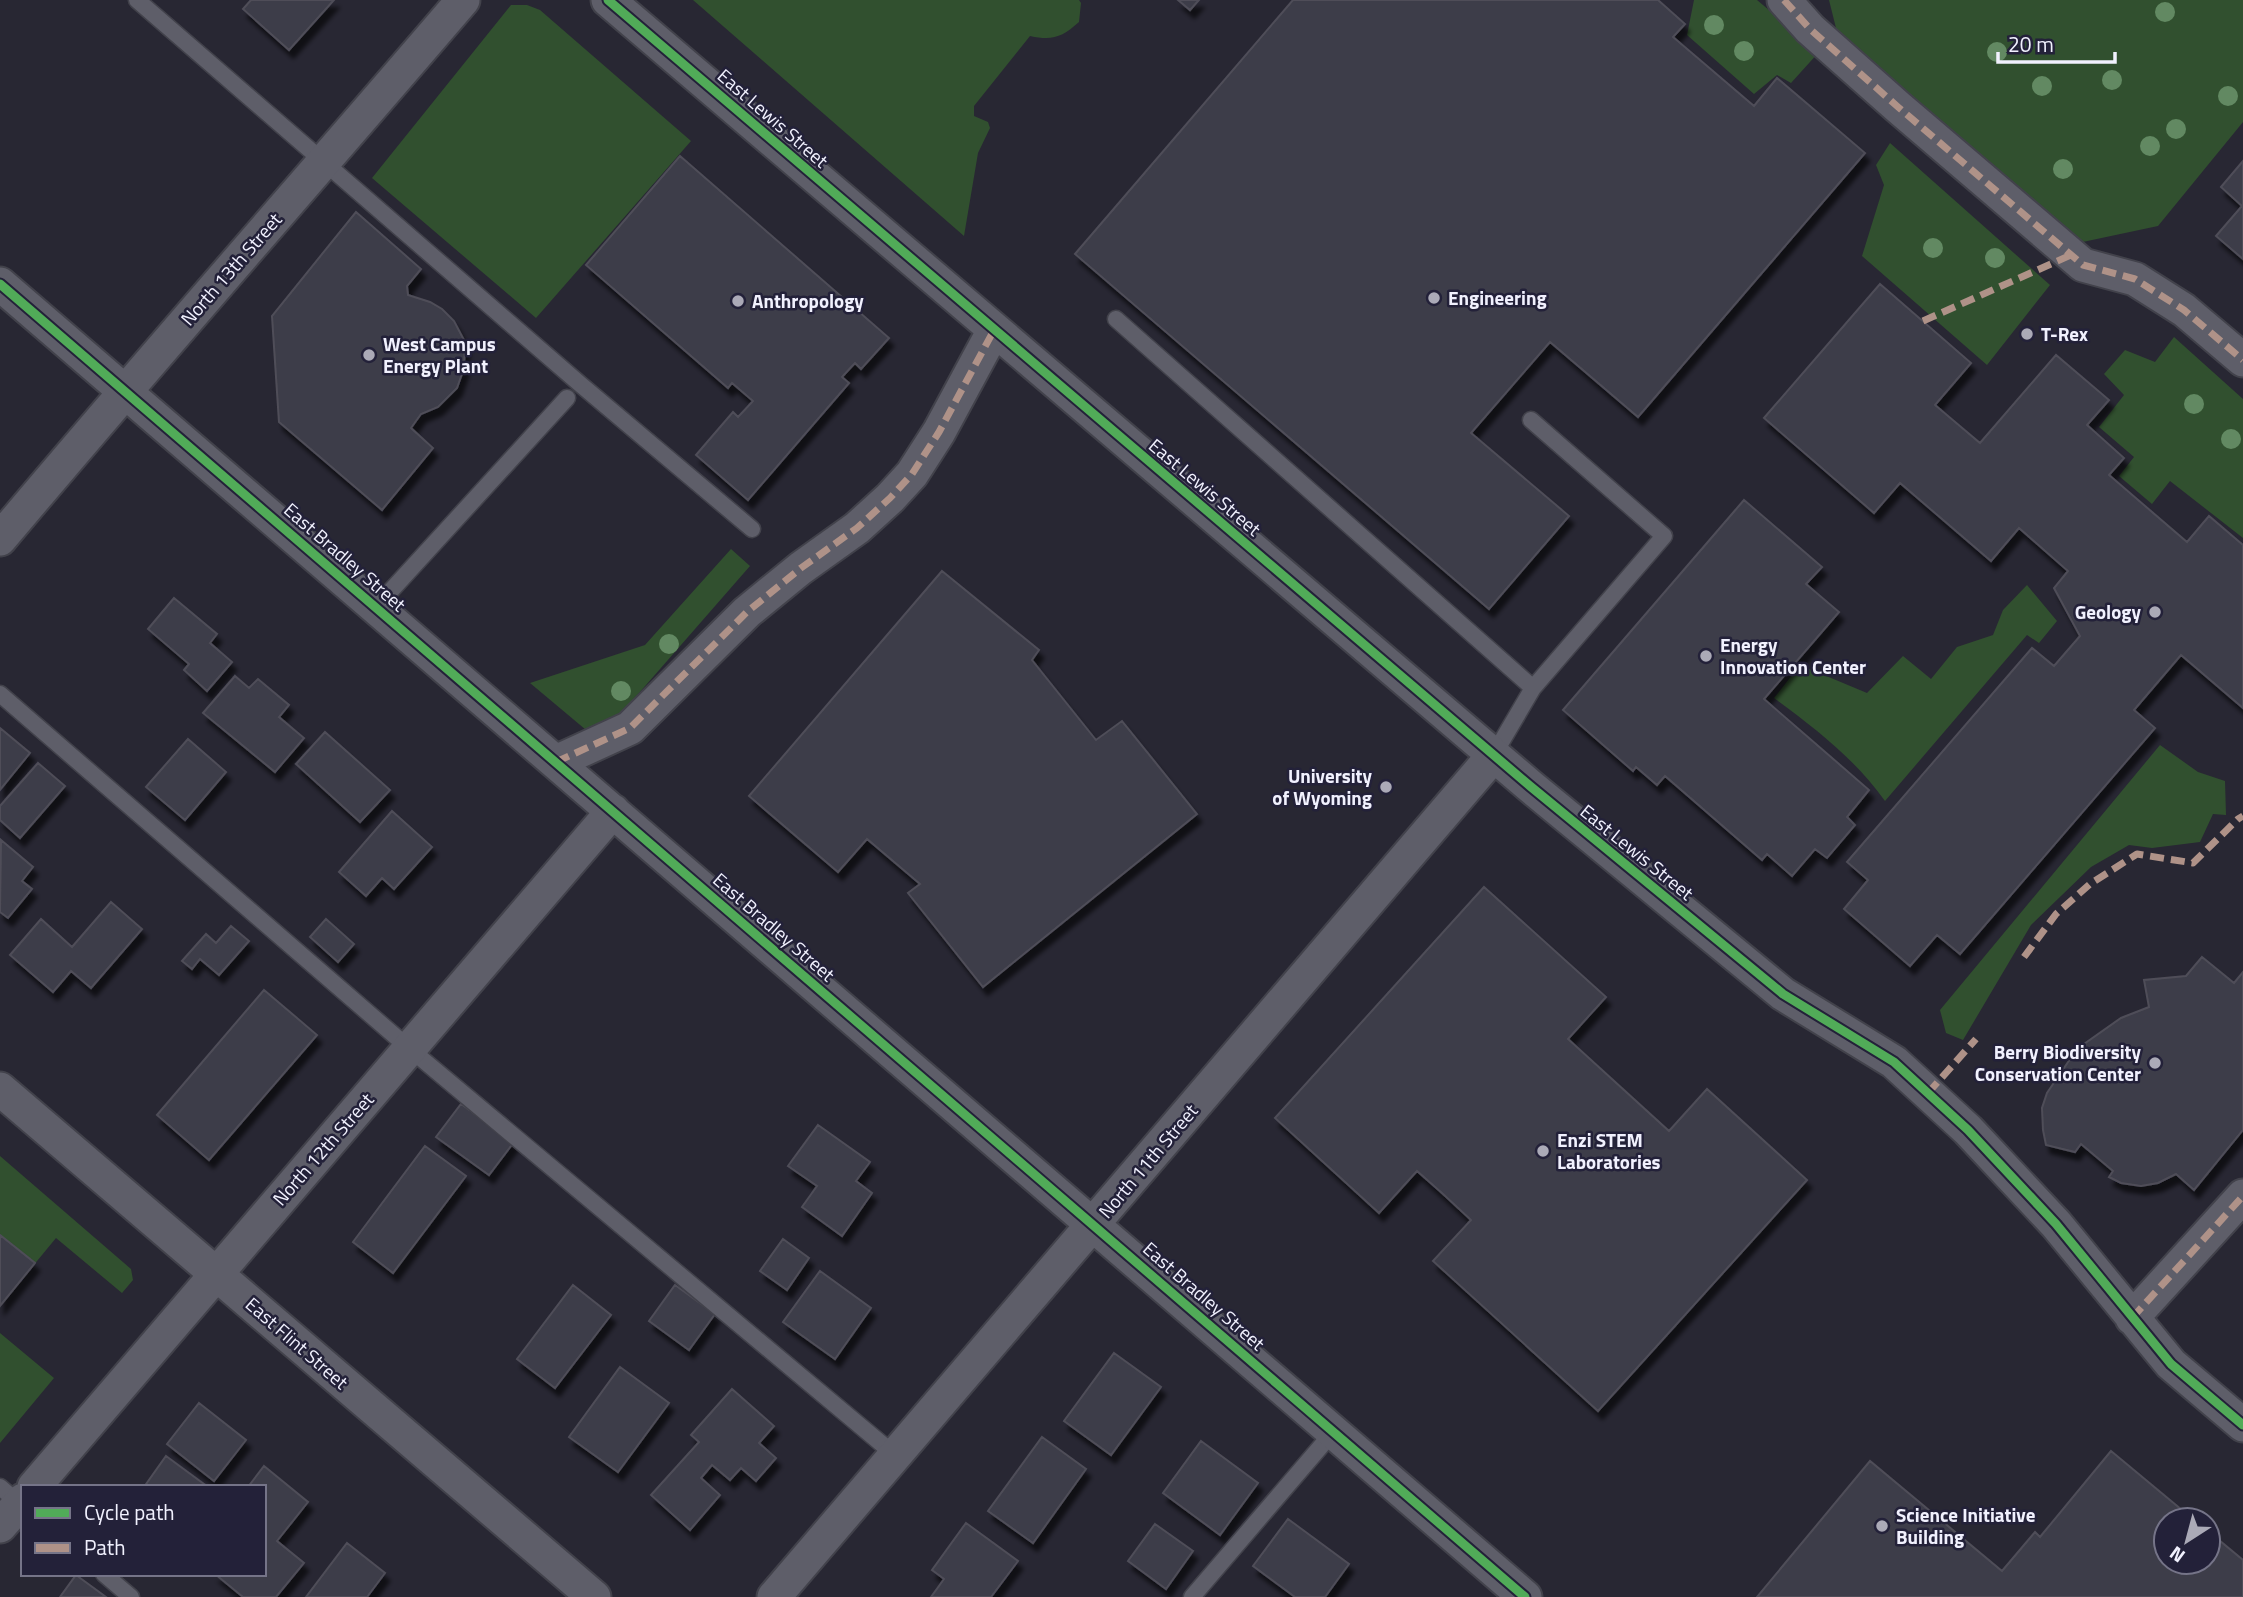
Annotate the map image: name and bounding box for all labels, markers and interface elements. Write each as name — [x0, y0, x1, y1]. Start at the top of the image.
scale bar — [1998, 21, 2115, 65]
text: 20 m — [2008, 28, 2054, 60]
street label: East Lewis Street — [711, 61, 835, 174]
street label: North 13th Street — [173, 205, 288, 332]
place label: Engineering — [1448, 283, 1547, 312]
place label: Anthropology — [752, 286, 864, 315]
marker: Engineering — [1426, 290, 1442, 306]
marker: Anthropology — [730, 293, 746, 309]
place label: T-Rex — [2041, 319, 2088, 348]
marker: T-Rex — [2019, 326, 2035, 342]
place label: West Campus Energy Plant — [383, 329, 496, 380]
marker: West Campus Energy Plant — [361, 347, 377, 363]
street label: East Lewis Street — [1143, 431, 1268, 543]
street label: East Bradley Street — [278, 495, 413, 618]
place label: Geology — [2075, 597, 2141, 626]
marker: Geology — [2147, 604, 2163, 620]
place label: Energy Innovation Center — [1720, 630, 1866, 681]
marker: Energy Innovation Center — [1698, 648, 1714, 664]
place label: University of Wyoming — [1272, 761, 1372, 812]
marker: University of Wyoming — [1378, 779, 1394, 795]
street label: East Lewis Street — [1574, 797, 1701, 907]
street label: East Bradley Street — [707, 865, 842, 988]
place label: Berry Biodiversity Conservation Center — [1975, 1037, 2141, 1088]
marker: Berry Biodiversity Conservation Center — [2147, 1055, 2163, 1071]
street label: North 12th Street — [265, 1085, 380, 1212]
street label: North 11th Street — [1091, 1097, 1204, 1224]
place label: Enzi STEM Laboratories — [1557, 1125, 1661, 1176]
marker: Enzi STEM Laboratories — [1535, 1143, 1551, 1159]
street label: East Bradley Street — [1137, 1234, 1272, 1357]
street label: East Flint Street — [239, 1290, 355, 1396]
legend — [21, 1485, 266, 1576]
text: Cycle path — [84, 1496, 175, 1528]
place label: Science Initiative Building — [1896, 1500, 2036, 1551]
north arrow — [2152, 1506, 2222, 1576]
marker: Science Initiative Building — [1874, 1518, 1890, 1534]
text: Path — [84, 1531, 126, 1563]
text: N — [2163, 1540, 2191, 1571]

